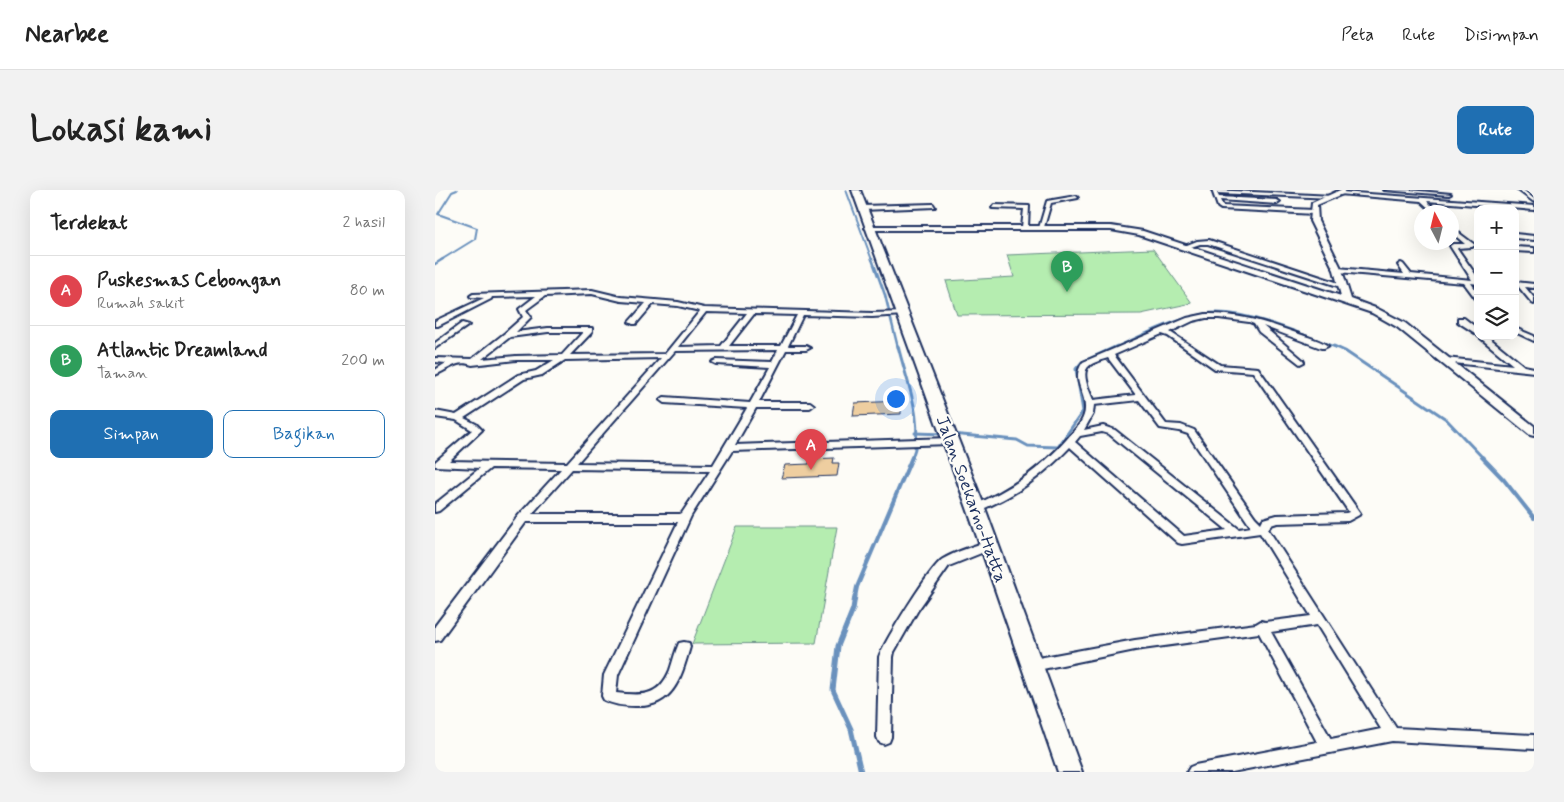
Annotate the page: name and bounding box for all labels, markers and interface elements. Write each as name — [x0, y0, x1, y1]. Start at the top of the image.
text: Nearbee — [25, 19, 109, 50]
text: Peta — [1341, 23, 1374, 47]
text: Rute — [1402, 23, 1435, 47]
text: Disimpan — [1463, 23, 1539, 47]
button: Rute — [1457, 106, 1534, 154]
text: Lokasi kami — [30, 107, 212, 153]
north arrow — [1414, 205, 1459, 250]
map controls — [1474, 205, 1519, 340]
button: + — [1474, 205, 1519, 250]
text: Terdekat — [50, 209, 128, 237]
text: 2 hasil — [343, 212, 385, 233]
button: − — [1474, 250, 1519, 295]
pin: B — [1051, 251, 1083, 292]
text: Puskesmas Cebongan — [97, 268, 281, 293]
text: A — [61, 280, 71, 301]
text: 80 m — [350, 280, 385, 301]
text: Rumah sakit — [97, 293, 185, 314]
button: layers — [1474, 295, 1519, 340]
text: Atlantic Dreamland — [97, 338, 268, 363]
text: B — [61, 350, 71, 371]
text: 200 m — [341, 350, 385, 371]
text: Taman — [97, 363, 148, 384]
your location — [883, 386, 909, 412]
button: Simpan — [50, 410, 213, 458]
button: Bagikan — [223, 410, 385, 458]
street label: Jalan Soekarno-Hatta — [930, 412, 1012, 586]
pin: A — [795, 429, 827, 470]

